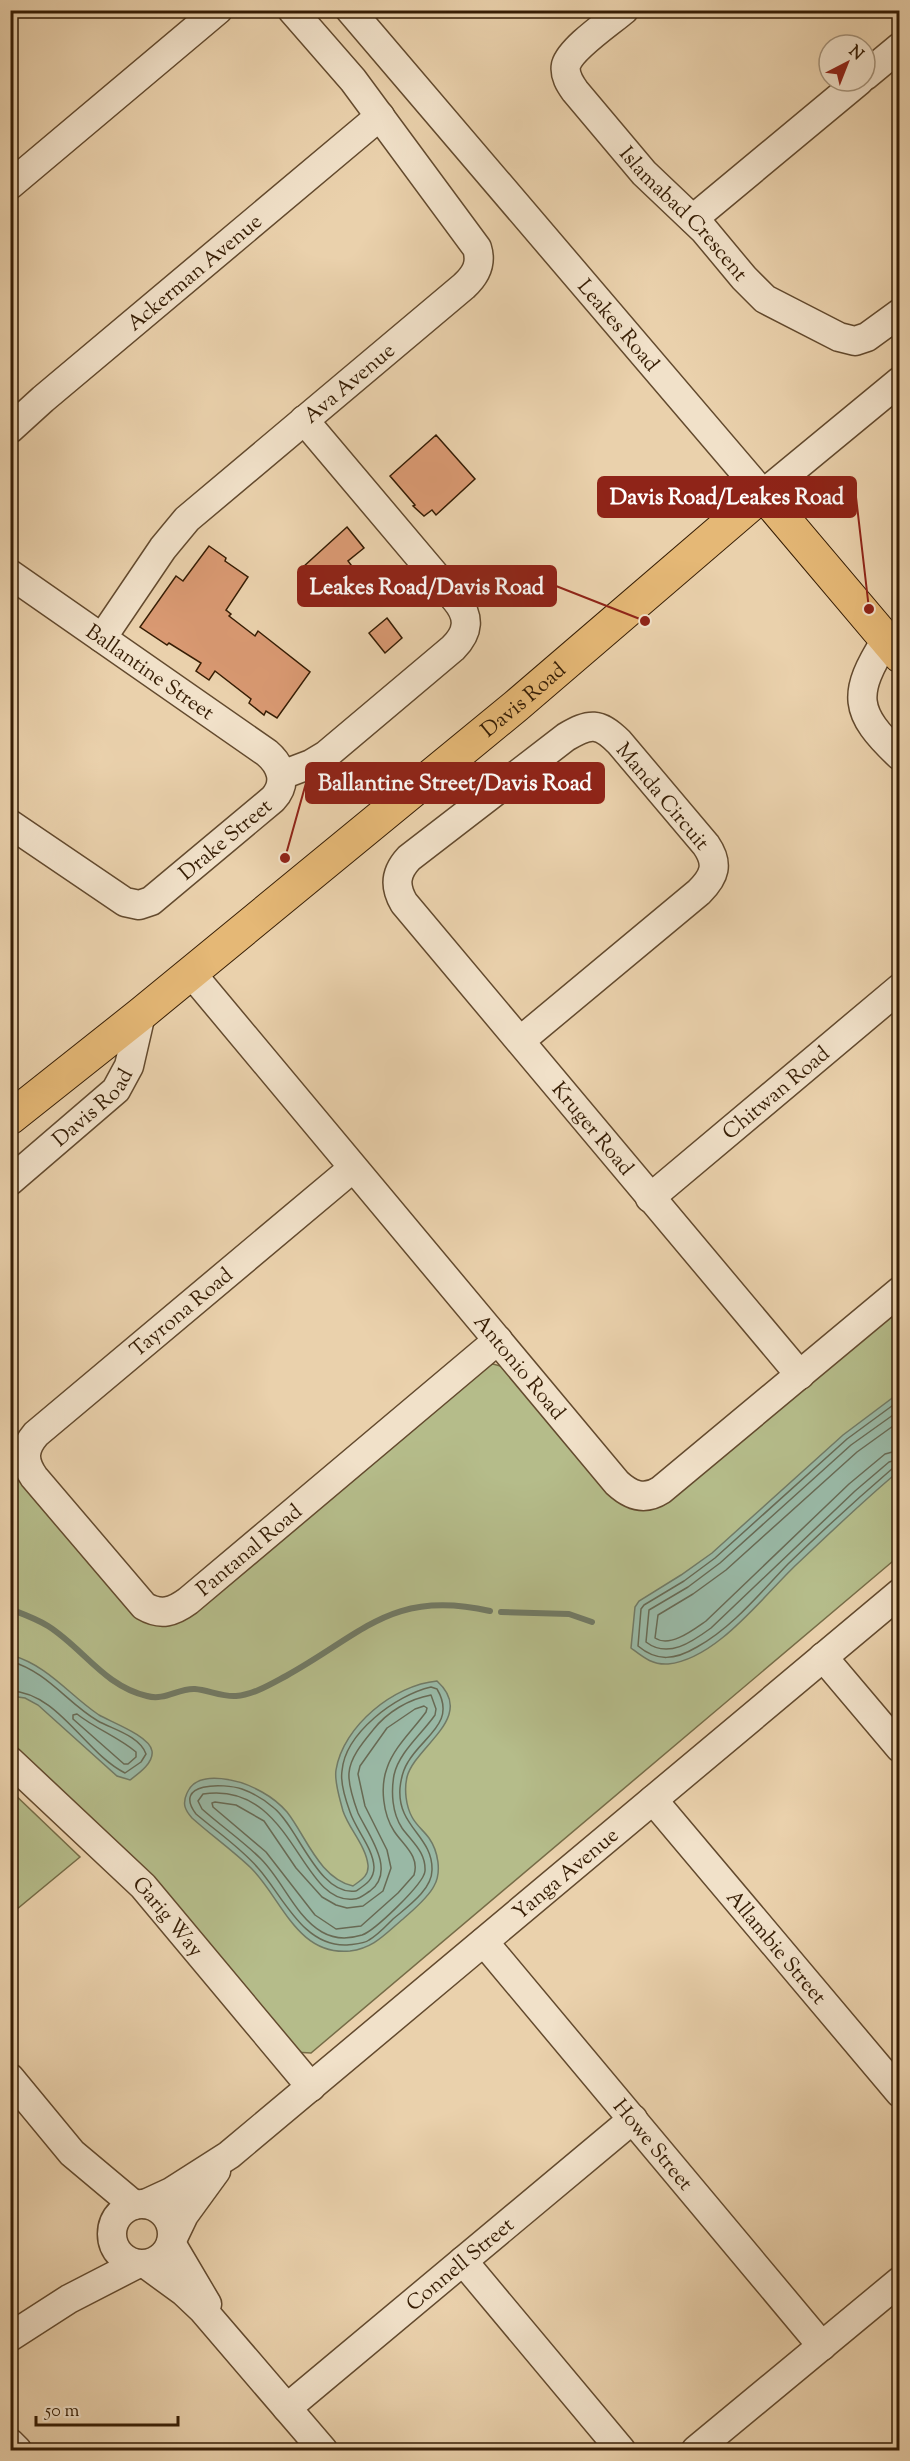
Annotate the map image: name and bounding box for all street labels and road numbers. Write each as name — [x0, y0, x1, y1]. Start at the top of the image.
street label: Islamabad Crescent — [611, 141, 754, 289]
street label: Ackerman Avenue — [121, 208, 270, 339]
street label: Leakes Road — [569, 274, 665, 379]
street label: Ava Avenue — [298, 337, 402, 432]
street label: Ballantine Street — [79, 618, 219, 729]
street label: Davis Road — [475, 656, 573, 746]
street label: Manda Circuit — [607, 737, 715, 858]
street label: Drake Street — [173, 792, 279, 889]
street label: Chitwan Road — [717, 1040, 837, 1148]
street label: Davis Road — [47, 1064, 142, 1155]
street label: Kruger Road — [543, 1076, 640, 1183]
street label: Tayrona Road — [124, 1261, 240, 1365]
street label: Antonio Road — [465, 1309, 571, 1427]
street label: Pantanal Road — [191, 1498, 310, 1605]
street label: Yanga Avenue — [507, 1822, 626, 1928]
street label: Garig Way — [125, 1870, 210, 1965]
street label: Allambie Street — [718, 1884, 832, 2012]
street label: Howe Street — [605, 2094, 699, 2198]
street label: Connell Street — [400, 2211, 521, 2319]

